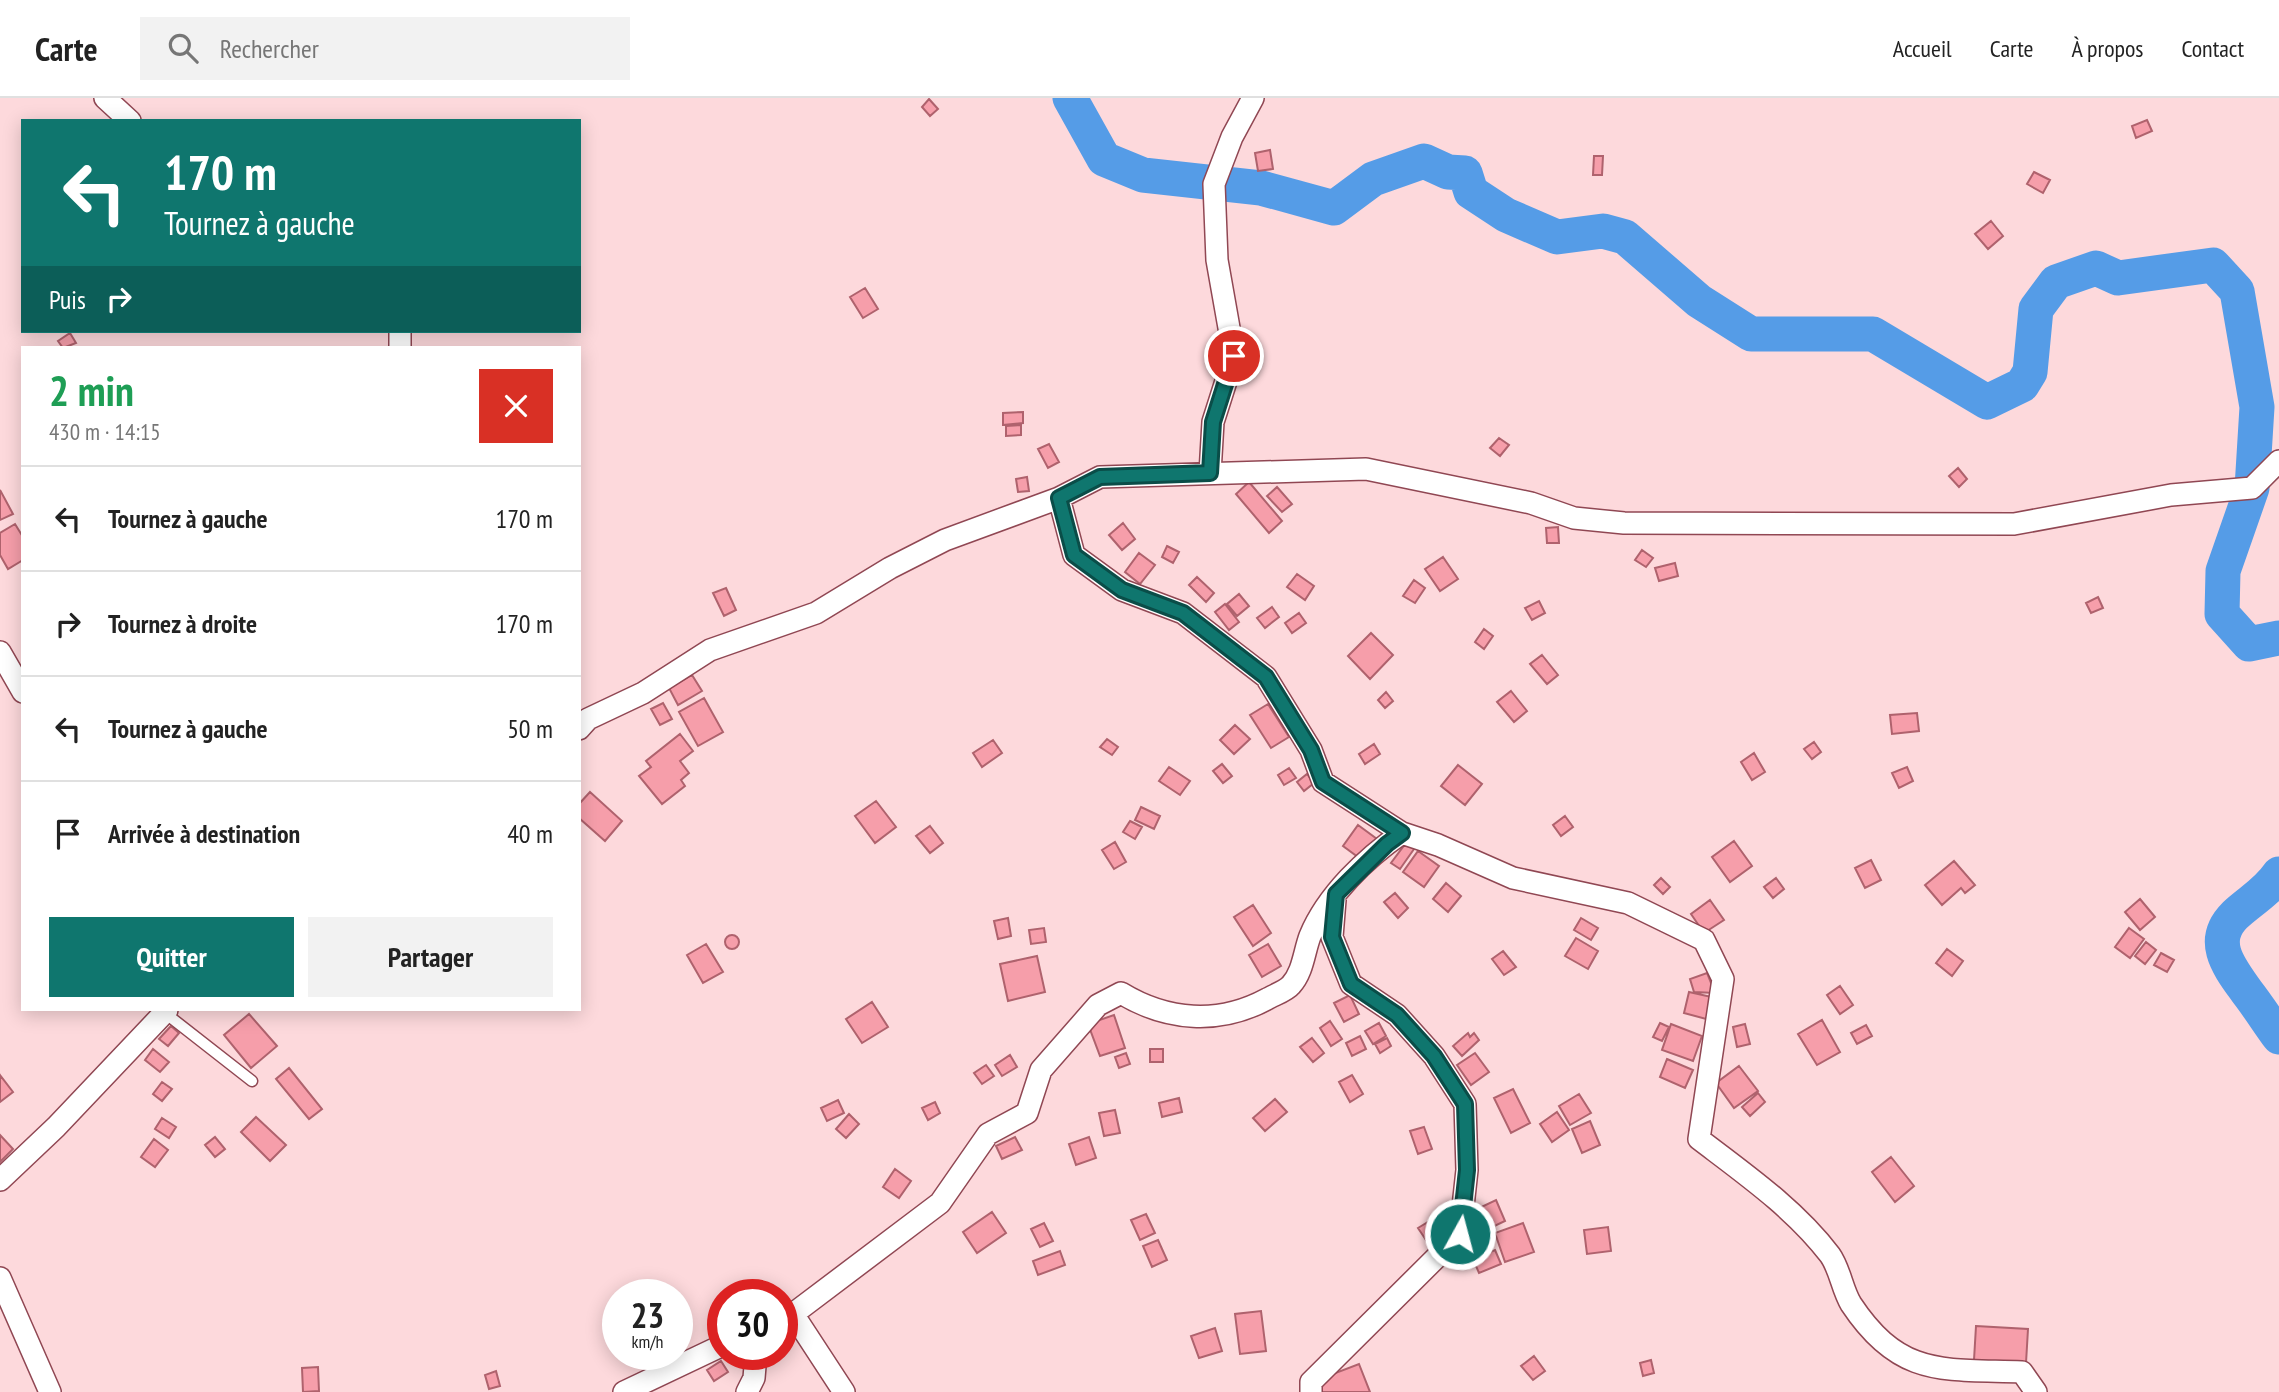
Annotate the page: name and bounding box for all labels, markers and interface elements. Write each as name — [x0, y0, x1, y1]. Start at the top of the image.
search box — [140, 17, 630, 80]
text: Carte — [35, 27, 98, 70]
icon: search — [164, 29, 202, 67]
text: Rechercher — [220, 32, 319, 65]
text: Accueil — [1893, 33, 1952, 64]
text: Carte — [1990, 33, 2033, 64]
text: À propos — [2071, 33, 2143, 64]
text: Contact — [2181, 33, 2244, 64]
text: 170 m — [164, 140, 277, 204]
icon: left — [49, 147, 140, 238]
text: Tournez à gauche — [164, 202, 355, 244]
icon: right — [100, 280, 138, 318]
text: Puis — [49, 283, 86, 316]
pin — [1204, 326, 1264, 386]
icon: arrive — [1215, 337, 1253, 375]
text: 2 min — [49, 363, 134, 418]
button: close — [479, 369, 553, 443]
text: 430 m · 14:15 — [49, 417, 161, 446]
icon: left — [49, 500, 87, 538]
text: Tournez à gauche — [108, 502, 268, 535]
text: 170 m — [495, 502, 553, 535]
icon: right — [49, 605, 87, 643]
text: Tournez à droite — [108, 607, 257, 640]
text: 170 m — [495, 607, 553, 640]
icon: left — [49, 710, 87, 748]
text: Tournez à gauche — [108, 712, 268, 745]
text: 50 m — [507, 712, 553, 745]
icon: arrive — [49, 815, 87, 853]
text: Arrivée à destination — [108, 817, 300, 850]
text: 40 m — [507, 817, 553, 850]
button: Quitter — [49, 917, 294, 997]
button: Partager — [308, 917, 553, 997]
position arrow — [1423, 1197, 1497, 1271]
speed limit sign: 30 — [707, 1279, 798, 1370]
text: 23 — [631, 1292, 664, 1338]
text: km/h — [632, 1330, 663, 1353]

